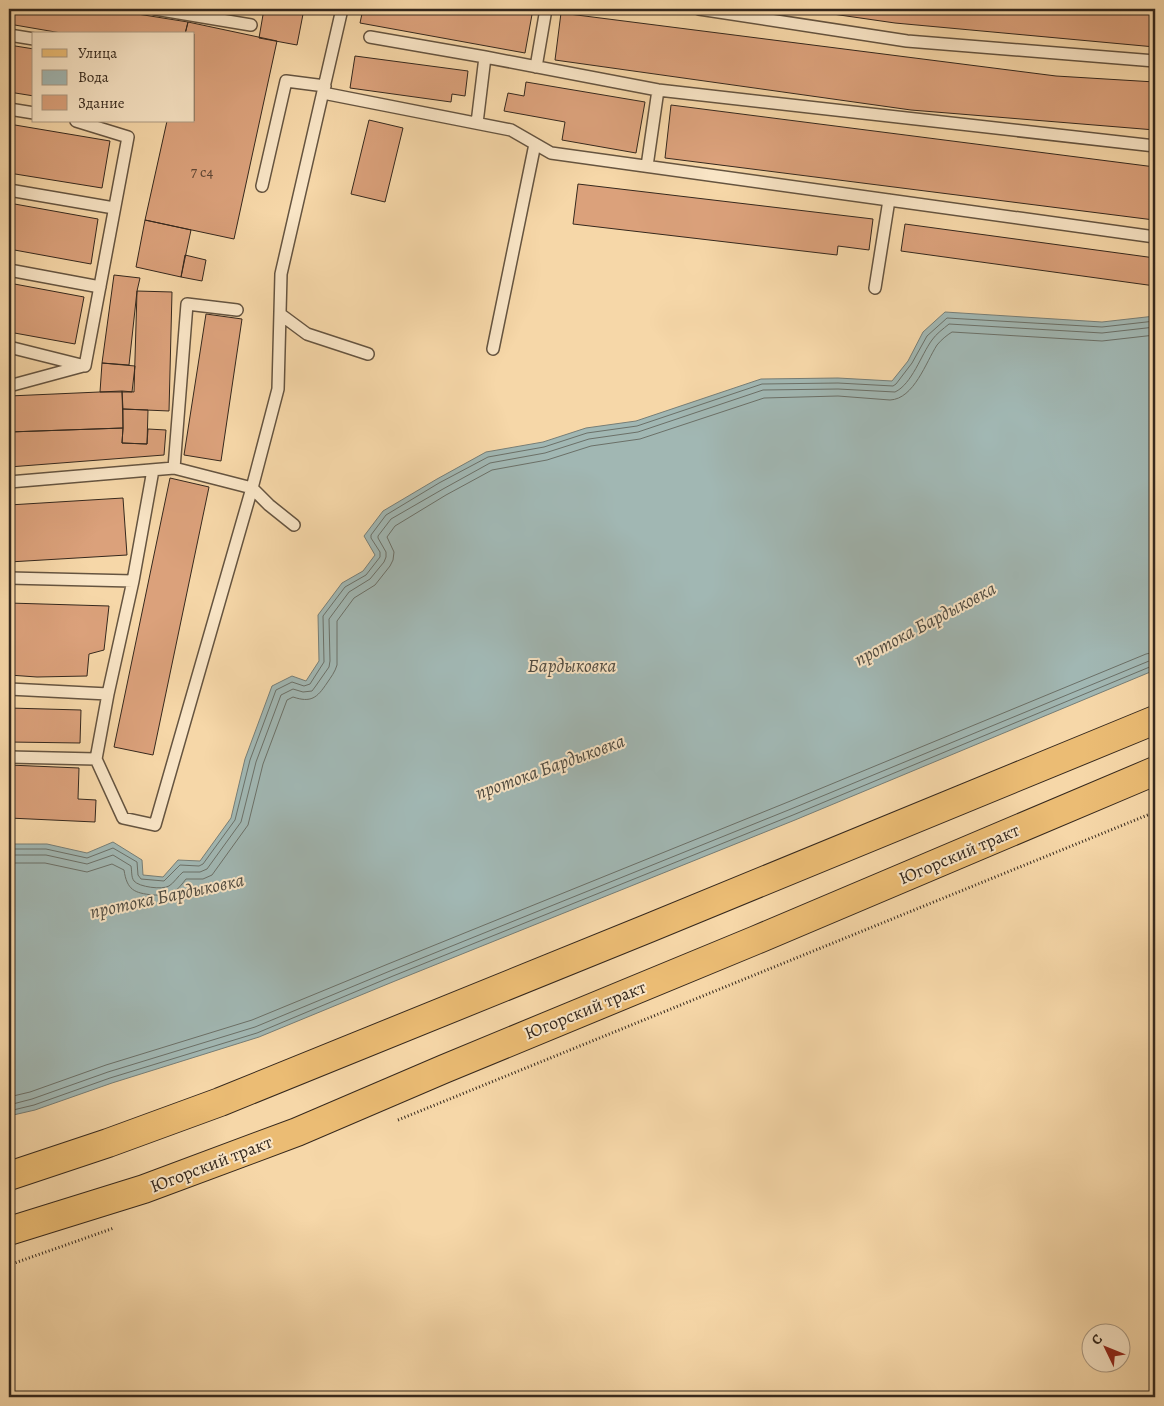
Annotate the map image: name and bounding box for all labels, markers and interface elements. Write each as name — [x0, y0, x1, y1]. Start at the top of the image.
legend — [32, 32, 195, 122]
text: Улица — [78, 43, 117, 63]
text: Вода — [78, 67, 109, 87]
text: Здание — [78, 93, 125, 113]
house number: 7 с4 — [191, 162, 213, 182]
water label: протока Бардыковка — [849, 576, 1001, 672]
water label: Бардыковка — [528, 653, 617, 679]
water label: протока Бардыковка — [472, 728, 628, 806]
street label: Югорский тракт — [895, 818, 1023, 890]
water label: протока Бардыковка — [87, 867, 247, 925]
street label: Югорский тракт — [521, 975, 649, 1045]
street label: Югорский тракт — [146, 1130, 276, 1198]
north arrow — [1082, 1324, 1132, 1374]
text: С — [1087, 1330, 1107, 1349]

